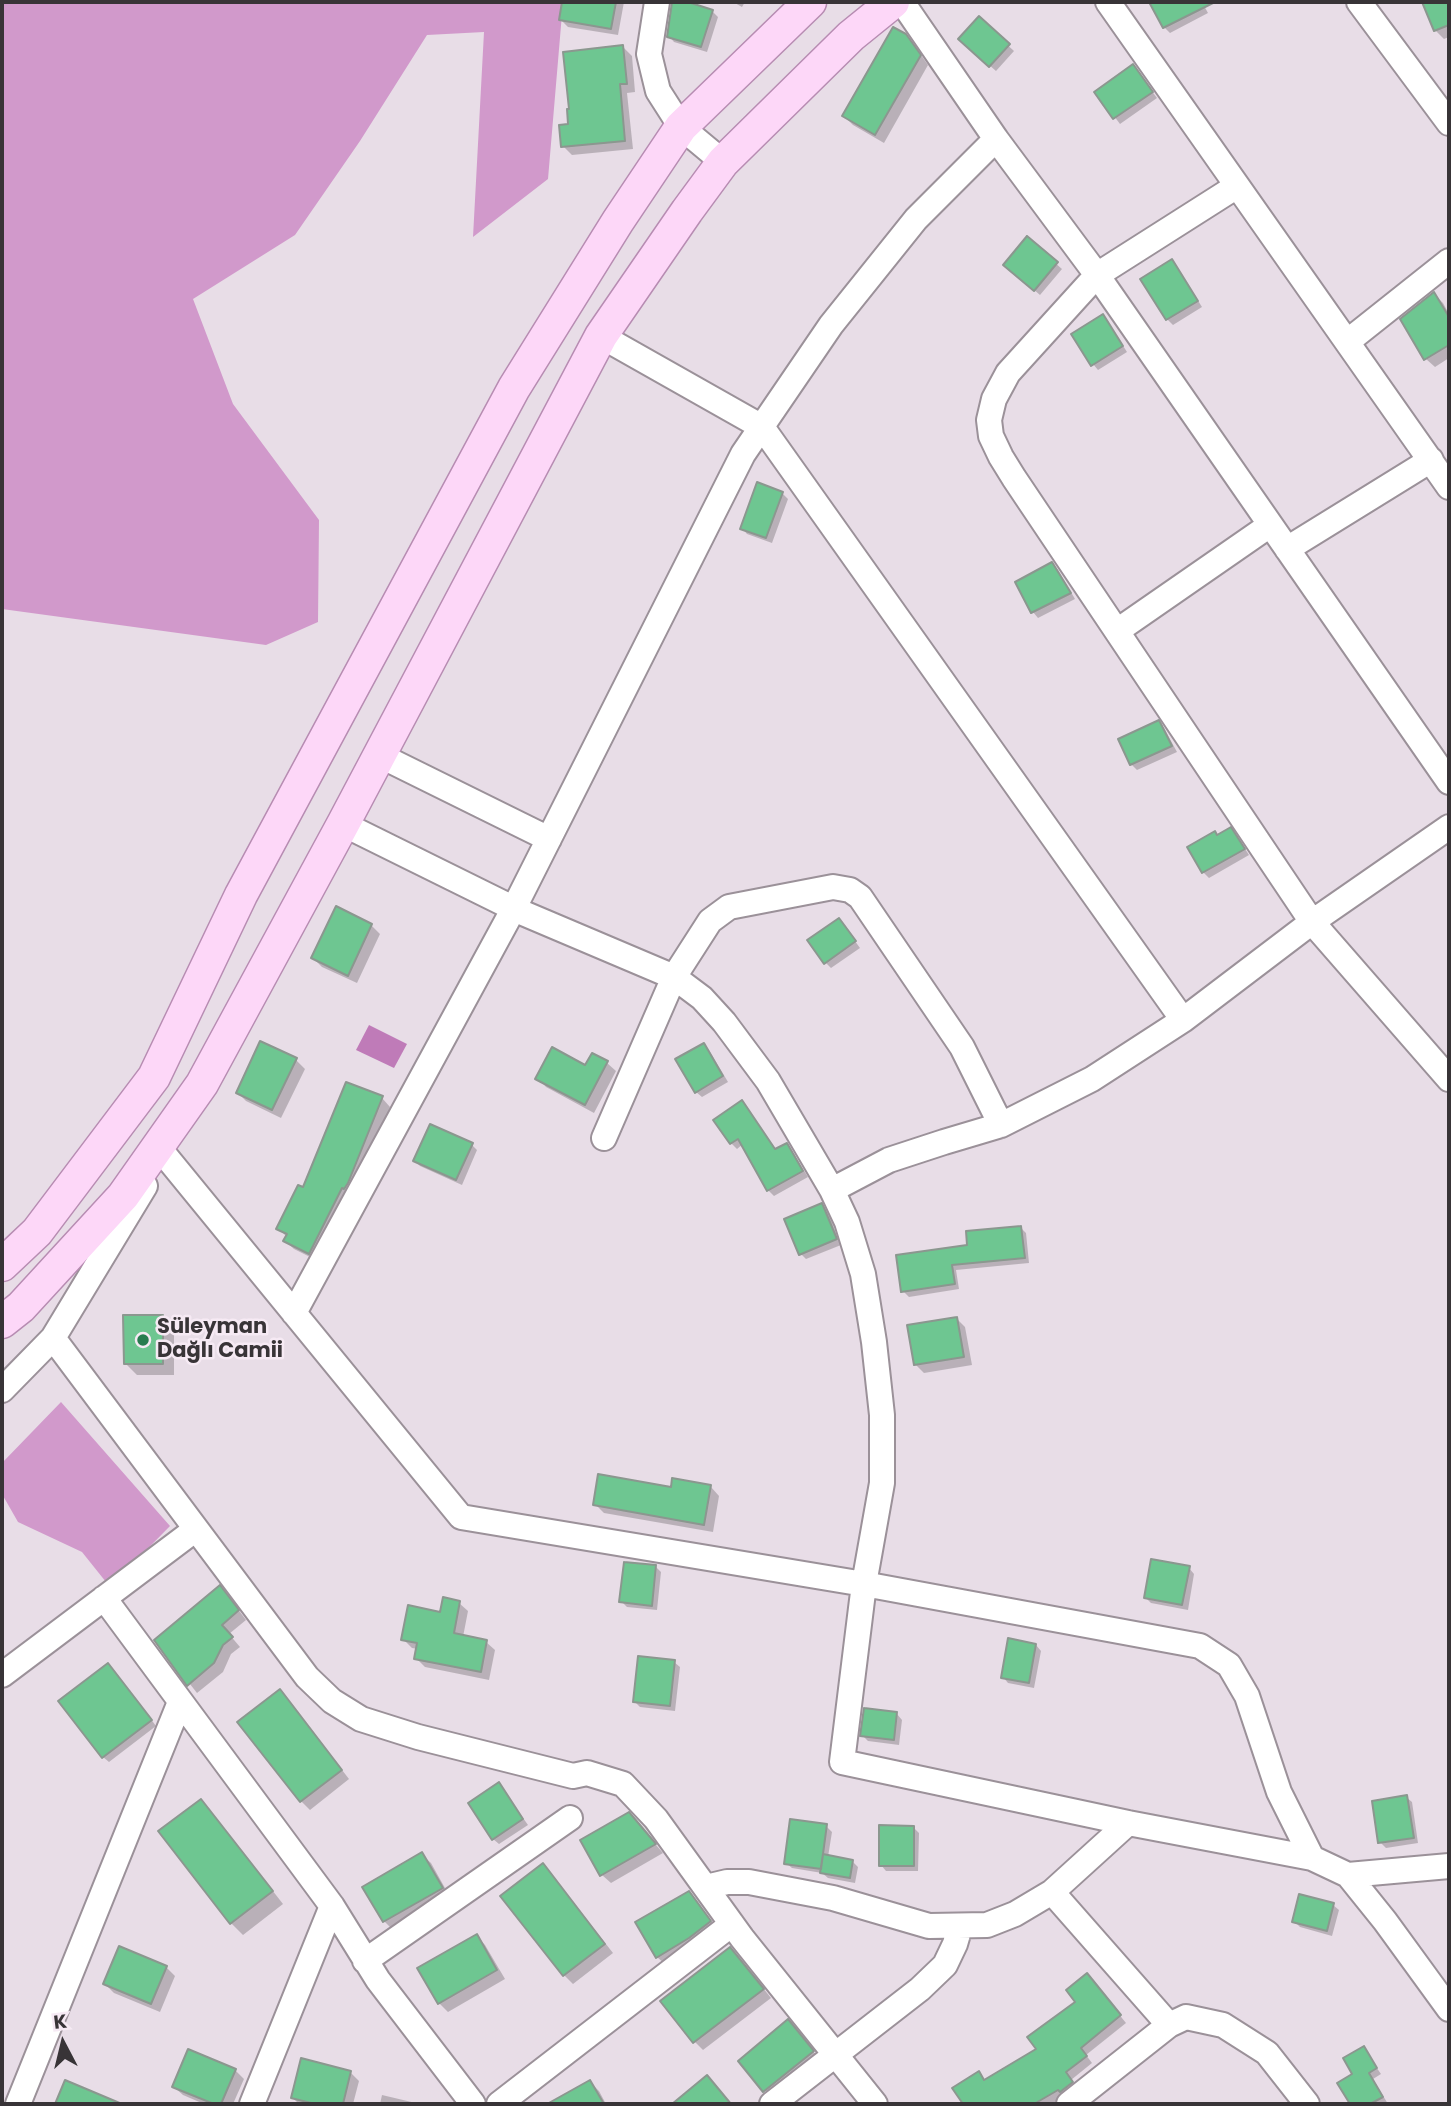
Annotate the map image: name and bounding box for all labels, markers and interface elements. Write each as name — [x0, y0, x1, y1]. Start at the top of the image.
place label: Süleyman Dağlı Camii — [157, 1315, 283, 1365]
marker: Süleyman Dağlı Camii — [135, 1332, 151, 1348]
text: K — [52, 2007, 69, 2036]
north arrow — [28, 2008, 98, 2078]

